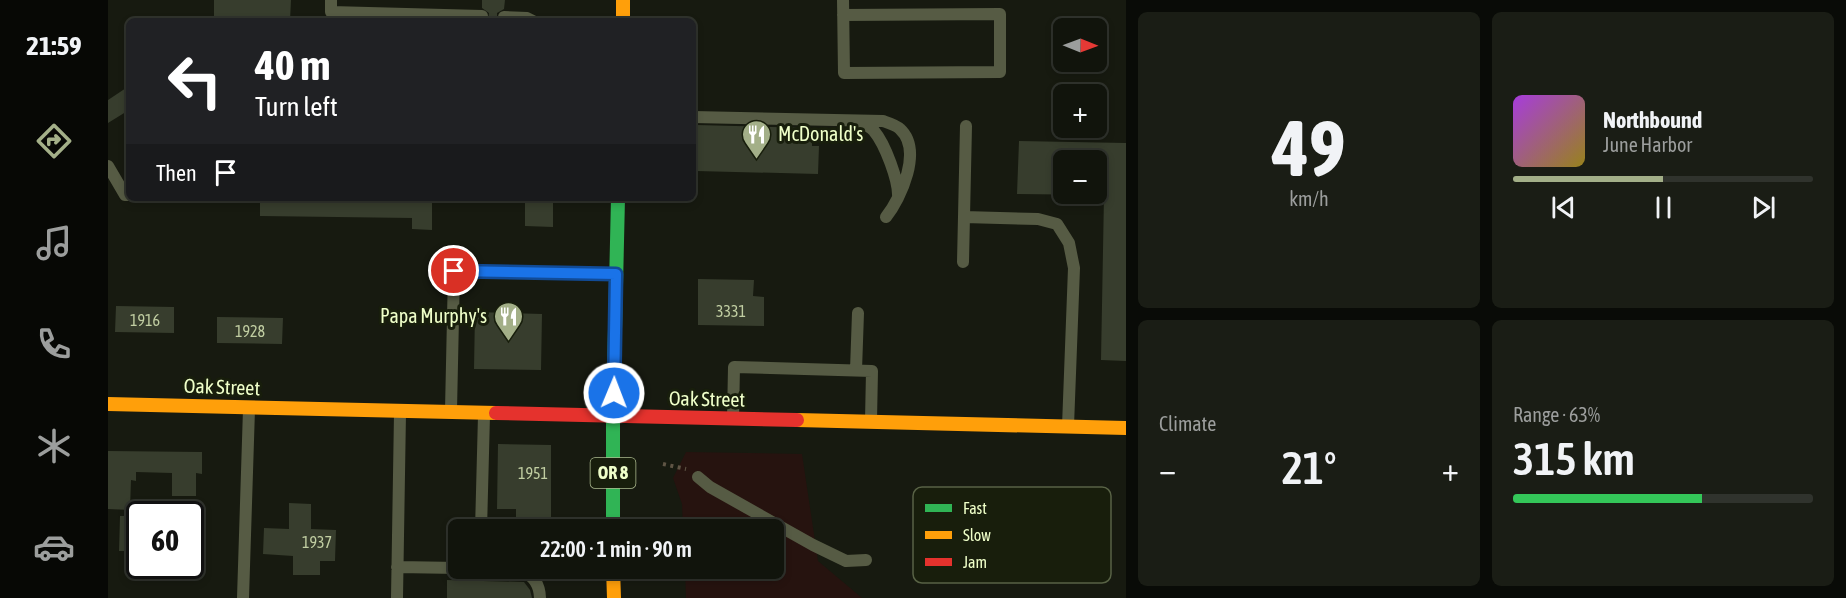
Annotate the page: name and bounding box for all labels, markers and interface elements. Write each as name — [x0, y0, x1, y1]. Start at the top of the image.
north arrow — [1053, 18, 1107, 72]
map controls — [1053, 18, 1107, 204]
text: 21:59 — [26, 30, 82, 61]
text: 40 m — [255, 41, 330, 89]
icon: left — [156, 42, 234, 120]
button: + — [1053, 84, 1107, 138]
text: Turn left — [255, 91, 338, 122]
text: 49 — [1272, 103, 1346, 193]
text: Northbound — [1603, 107, 1702, 133]
restaurant icon: McDonald's — [741, 118, 773, 160]
icon: directions — [33, 120, 75, 162]
place label: McDonald's — [778, 122, 863, 145]
text: June Harbor — [1603, 133, 1692, 156]
button: − — [1053, 150, 1107, 204]
icon: arrive — [209, 156, 242, 189]
text: Then — [156, 160, 197, 186]
text: km/h — [1289, 187, 1329, 210]
icon: previous — [1547, 191, 1580, 224]
icon: pause — [1647, 191, 1680, 224]
icon: next — [1747, 191, 1780, 224]
icon: music — [33, 222, 75, 264]
pin — [428, 245, 479, 296]
icon: arrive — [437, 254, 470, 287]
restaurant icon: Papa Murphy's — [492, 300, 524, 342]
house number: 3331 — [716, 302, 746, 320]
place label: Papa Murphy's — [380, 304, 487, 327]
house number: 1916 — [130, 311, 160, 329]
house number: 1928 — [235, 322, 265, 340]
icon: phone — [33, 323, 75, 365]
position arrow — [582, 361, 646, 425]
street label: Oak Street — [183, 374, 261, 399]
street label: Oak Street — [669, 386, 746, 411]
text: Range · 63% — [1513, 403, 1600, 426]
text: Climate — [1159, 412, 1216, 435]
icon: climate — [33, 425, 75, 467]
text: 315 km — [1513, 433, 1635, 485]
text: 21° — [1282, 442, 1336, 494]
text: − — [1159, 450, 1176, 488]
text: + — [1442, 450, 1459, 488]
road number: OR 8 — [590, 458, 636, 488]
house number: 1951 — [518, 464, 548, 482]
legend — [913, 487, 1111, 583]
text: Fast — [963, 499, 987, 517]
speed limit sign: 60 — [126, 501, 204, 579]
icon: car — [33, 526, 75, 568]
text: Slow — [963, 526, 991, 544]
house number: 1937 — [302, 533, 332, 551]
text: 22:00 · 1 min · 90 m — [540, 536, 692, 562]
text: Jam — [963, 553, 987, 571]

